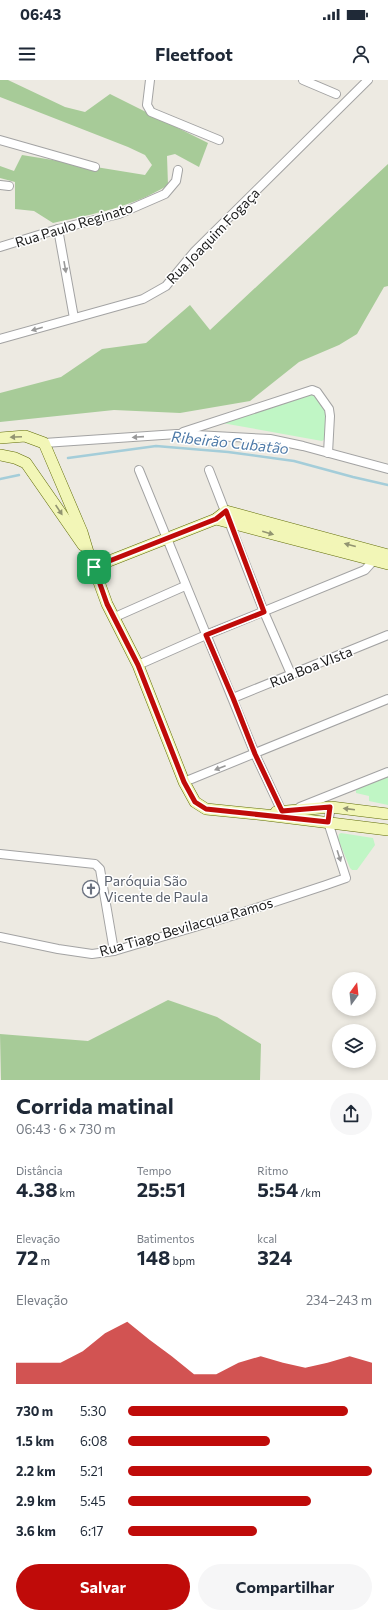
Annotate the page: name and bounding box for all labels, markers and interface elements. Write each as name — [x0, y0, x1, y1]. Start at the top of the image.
text: 06:43 — [20, 5, 61, 23]
icon: menu — [16, 43, 38, 65]
text: Fleetfoot — [155, 43, 233, 65]
icon: person — [350, 43, 372, 65]
street label: Rua Joaquim Fogaça — [163, 184, 263, 287]
street label: Rua Paulo Reginato — [13, 198, 135, 251]
one-way arrow — [62, 261, 68, 273]
one-way arrow — [31, 326, 43, 332]
water label: Ribeirão Cubatão — [170, 427, 290, 457]
one-way arrow — [10, 433, 22, 440]
one-way arrow — [132, 434, 144, 441]
one-way arrow — [55, 505, 63, 515]
one-way arrow — [261, 530, 274, 536]
one-way arrow — [344, 542, 356, 548]
pin — [77, 550, 111, 584]
icon: arrive — [83, 556, 105, 578]
street label: Rua Boa VIsta — [267, 642, 355, 691]
one-way arrow — [213, 765, 225, 771]
one-way arrow — [343, 806, 355, 812]
one-way arrow — [336, 850, 342, 862]
place label: Paróquia São Vicente de Paula — [104, 872, 208, 905]
church icon: Paróquia São Vicente de Paula — [81, 879, 101, 899]
street label: Rua Tiago Bevilacqua Ramos — [97, 894, 275, 959]
north arrow — [332, 972, 376, 1016]
map controls — [332, 972, 376, 1068]
button: layers — [332, 1024, 376, 1068]
text: Corrida matinal — [16, 1092, 174, 1119]
button: share — [330, 1093, 372, 1135]
text: 06:43 · 6 × 730 m — [16, 1121, 116, 1137]
text: Distância — [16, 1164, 62, 1177]
text: Tempo — [137, 1164, 171, 1177]
text: Ritmo — [257, 1164, 288, 1177]
text: 4.38 — [16, 1177, 58, 1201]
text: 25:51 — [137, 1177, 186, 1201]
text: 5:54 — [257, 1177, 298, 1201]
text: km — [58, 1186, 75, 1199]
text: /km — [298, 1186, 321, 1199]
text: Elevação — [16, 1232, 60, 1245]
text: Batimentos — [137, 1232, 194, 1245]
text: kcal — [257, 1232, 277, 1245]
text: 72 — [16, 1245, 38, 1269]
text: 148 — [137, 1245, 170, 1269]
text: 324 — [257, 1245, 292, 1269]
text: m — [38, 1254, 50, 1267]
text: bpm — [170, 1254, 195, 1267]
text: Elevação — [16, 1292, 68, 1308]
text: 234–243 m — [306, 1292, 372, 1308]
text: 730 m — [16, 1403, 53, 1419]
text: 5:30 — [80, 1403, 106, 1419]
text: 1.5 km — [16, 1433, 54, 1449]
text: 6:08 — [80, 1433, 107, 1449]
text: 2.2 km — [16, 1463, 56, 1479]
text: 5:21 — [80, 1463, 103, 1479]
text: 2.9 km — [16, 1493, 56, 1509]
text: 5:45 — [80, 1493, 106, 1509]
text: 3.6 km — [16, 1523, 56, 1539]
text: 6:17 — [80, 1523, 103, 1539]
button: Salvar — [16, 1564, 190, 1610]
button: Compartilhar — [198, 1564, 372, 1610]

